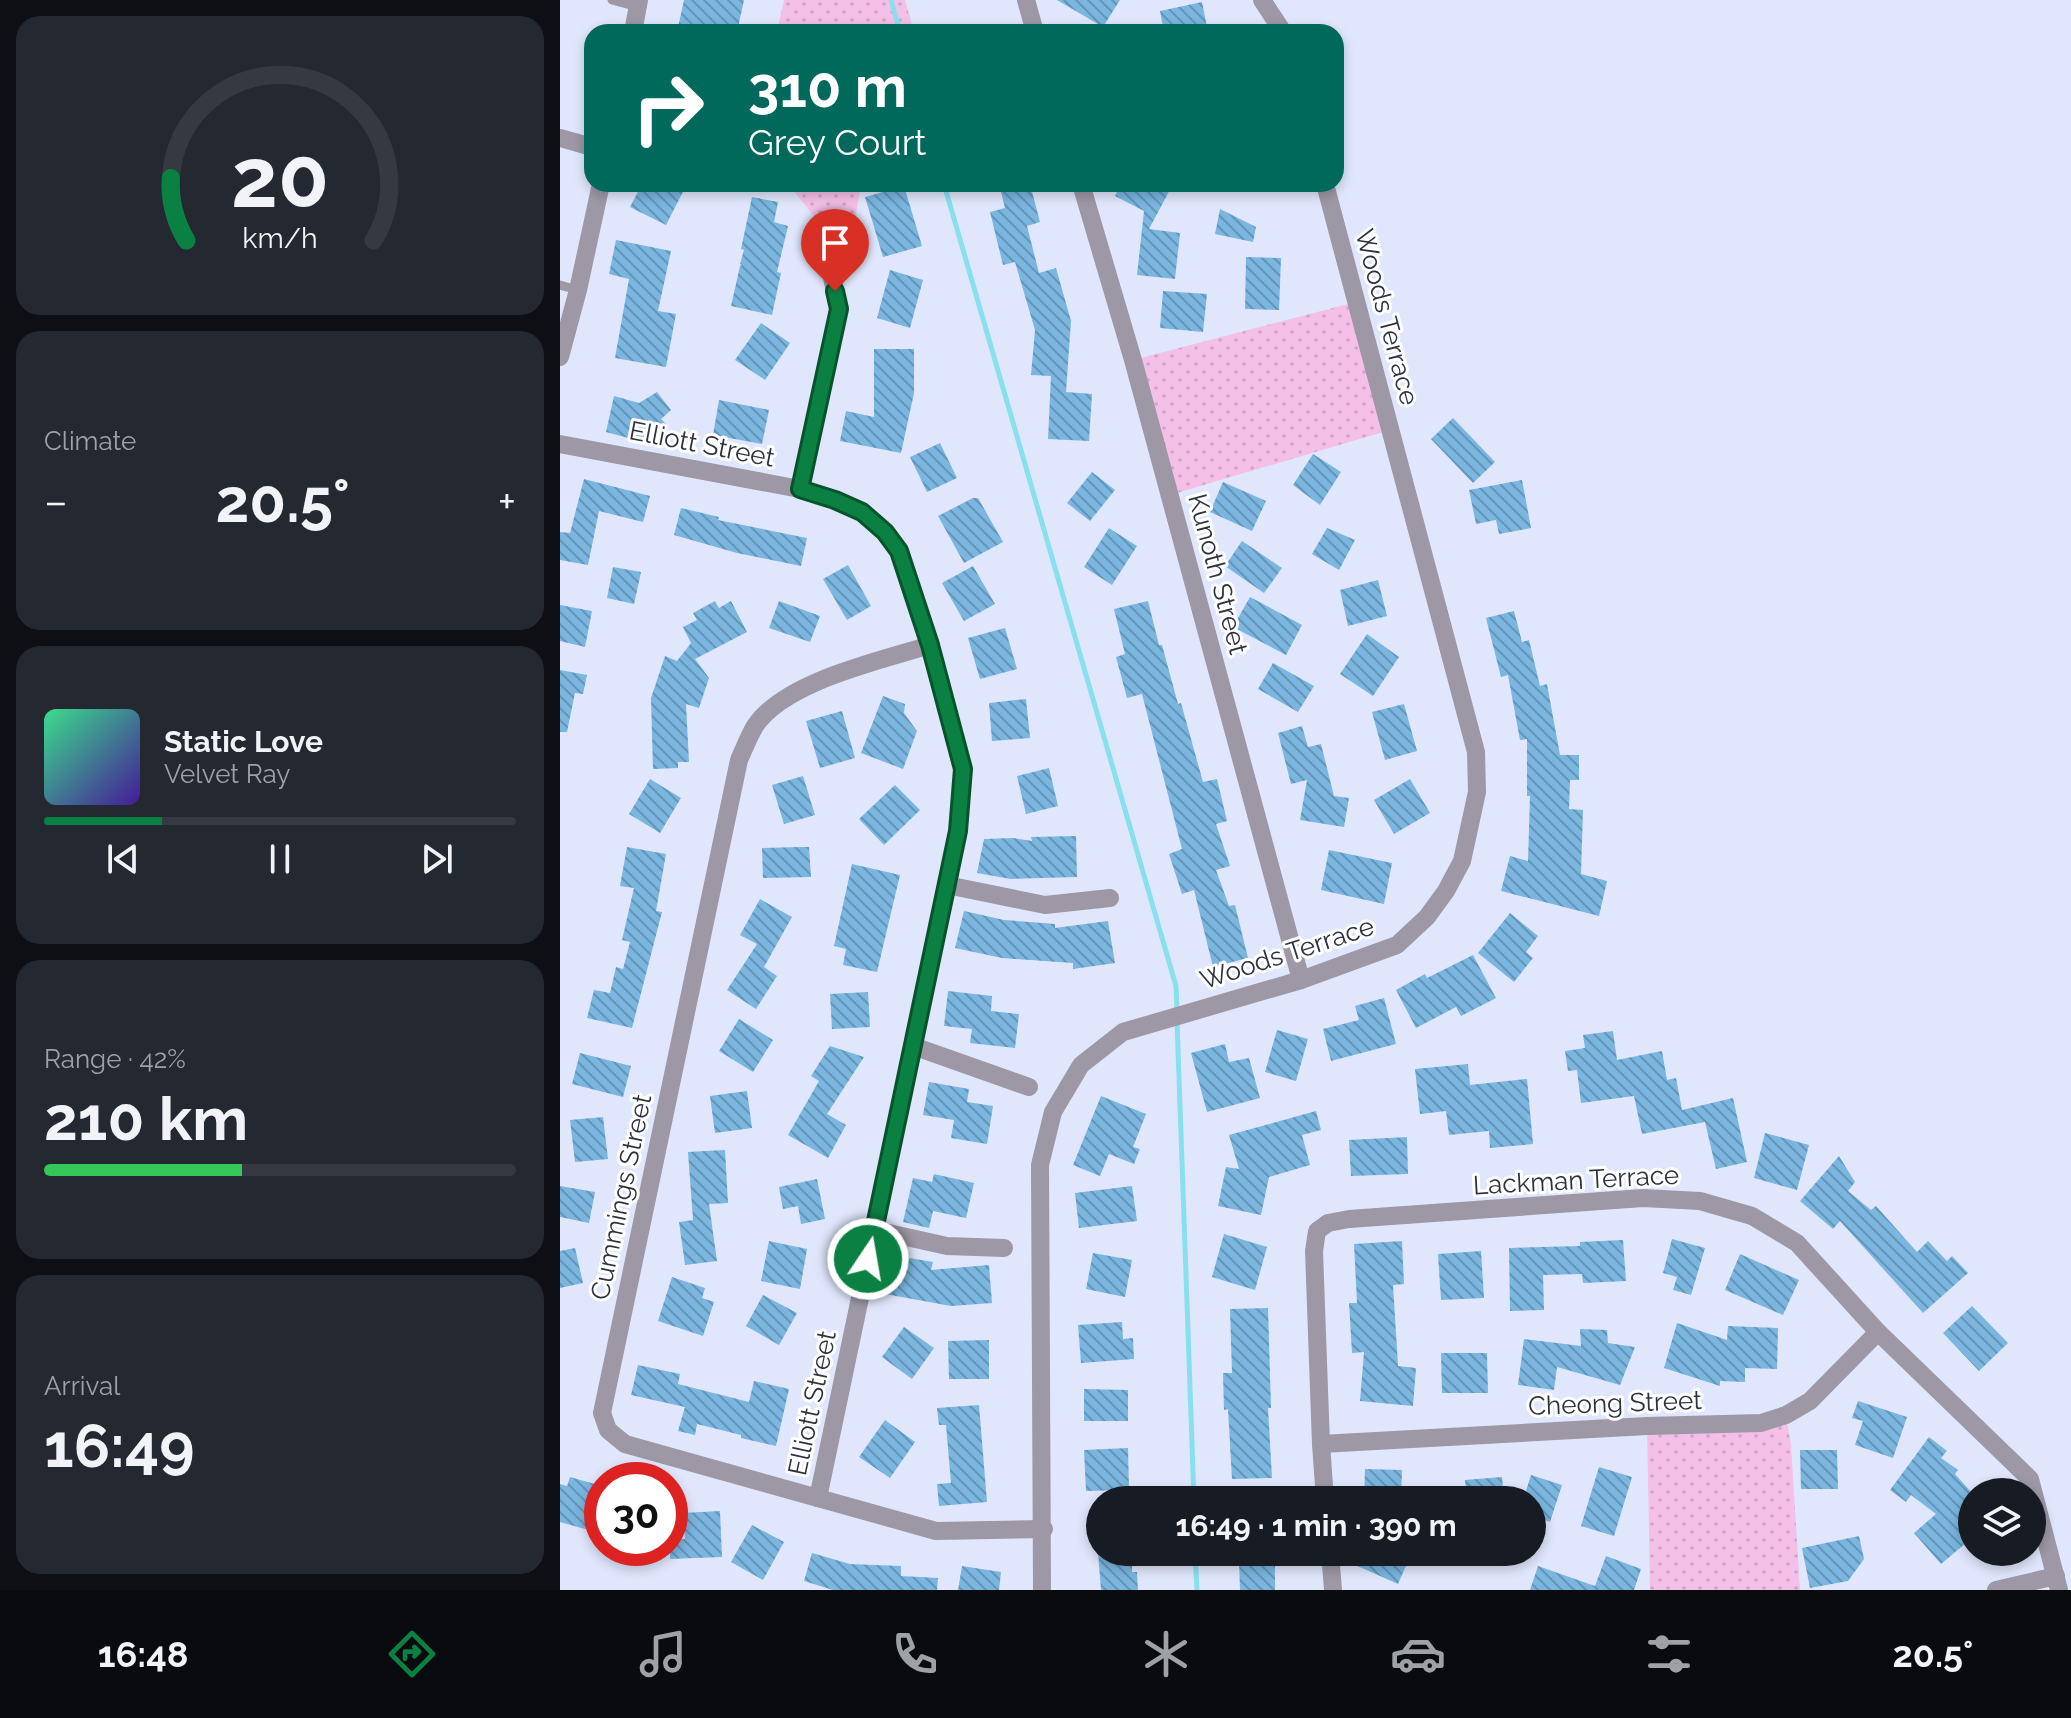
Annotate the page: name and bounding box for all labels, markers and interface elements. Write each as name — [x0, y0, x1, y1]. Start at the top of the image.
text: 310 m — [748, 54, 907, 120]
icon: right — [616, 56, 720, 160]
text: Grey Court — [748, 121, 926, 163]
text: 20 — [231, 129, 329, 226]
pin — [801, 209, 869, 291]
icon: arrive — [813, 221, 857, 265]
text: km/h — [242, 222, 318, 256]
street label: Woods Terrace — [1349, 226, 1425, 408]
street label: Elliott Street — [627, 415, 777, 473]
text: Climate — [44, 426, 136, 456]
text: 20.5° — [215, 466, 350, 536]
text: − — [44, 476, 68, 527]
text: + — [498, 476, 516, 527]
street label: Kunoth Street — [1182, 491, 1254, 658]
text: Static Love — [164, 724, 323, 759]
text: Velvet Ray — [164, 759, 290, 789]
icon: previous — [101, 837, 145, 881]
icon: pause — [258, 837, 302, 881]
icon: next — [415, 837, 459, 881]
street label: Woods Terrace — [1196, 911, 1378, 995]
text: Range · 42% — [44, 1044, 186, 1074]
text: 210 km — [44, 1084, 248, 1154]
street label: Cummings Street — [585, 1091, 657, 1302]
street label: Lackman Terrace — [1472, 1160, 1680, 1200]
position arrow — [826, 1217, 910, 1301]
street label: Elliott Street — [782, 1328, 842, 1478]
text: Arrival — [44, 1371, 120, 1401]
street label: Cheong Street — [1528, 1385, 1703, 1421]
text: 16:49 — [44, 1411, 194, 1481]
speed limit sign: 30 — [584, 1462, 688, 1566]
map controls — [1958, 1478, 2046, 1566]
button: layers — [1958, 1478, 2046, 1566]
text: 16:49 · 1 min · 390 m — [1175, 1508, 1457, 1543]
icon: directions — [384, 1626, 440, 1682]
icon: music — [635, 1626, 691, 1682]
icon: phone — [887, 1626, 943, 1682]
icon: climate — [1138, 1626, 1194, 1682]
icon: car — [1390, 1626, 1446, 1682]
icon: filters — [1641, 1626, 1697, 1682]
text: 16:48 — [98, 1633, 189, 1675]
text: 20.5° — [1892, 1633, 1973, 1675]

